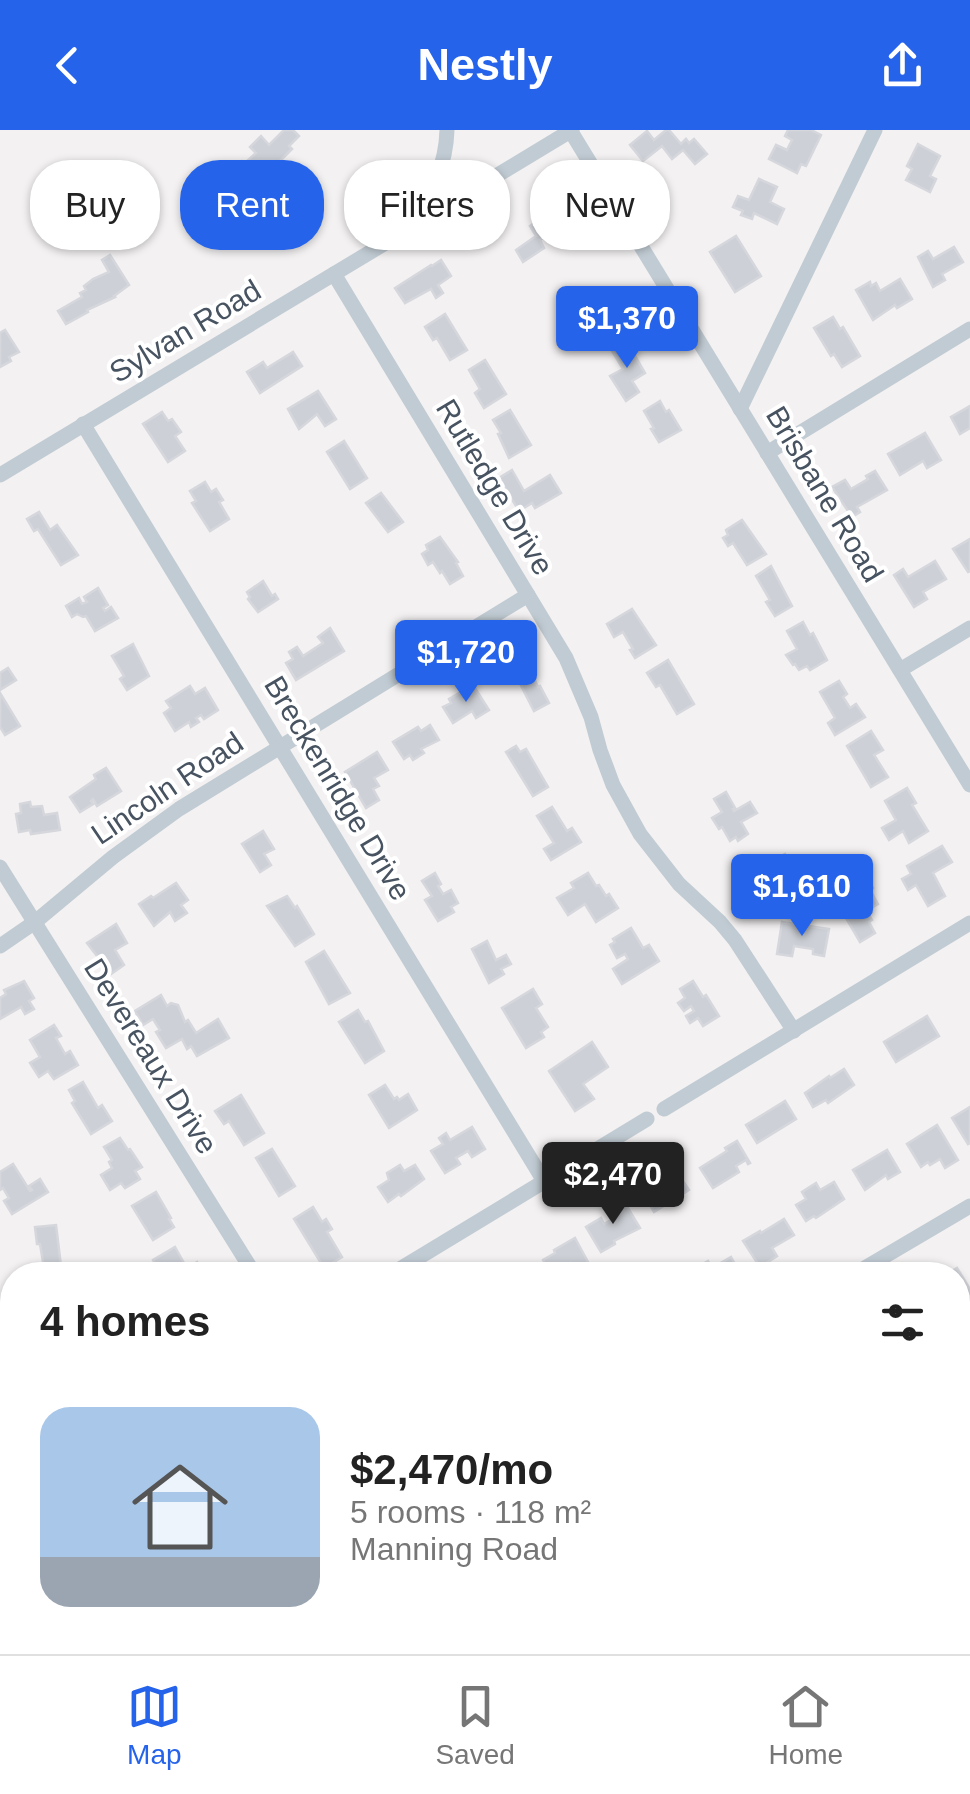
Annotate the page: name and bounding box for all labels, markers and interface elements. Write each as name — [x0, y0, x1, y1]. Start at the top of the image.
icon: back — [40, 38, 95, 93]
icon: share — [875, 38, 930, 93]
text: Nestly — [417, 39, 553, 90]
chip: Buy — [30, 160, 160, 250]
chip: Rent — [180, 160, 324, 250]
chip: Filters — [344, 160, 510, 250]
chip: New — [530, 160, 670, 250]
street label: Sylvan Road — [104, 273, 266, 389]
pin: $1,370 — [546, 286, 708, 371]
text: $1,370 — [578, 300, 676, 336]
street label: Rutledge Drive — [430, 393, 560, 581]
street label: Brisbane Road — [760, 400, 890, 588]
pin: $1,720 — [385, 620, 547, 705]
text: $1,720 — [417, 634, 515, 670]
street label: Breckenridge Drive — [258, 670, 418, 906]
street label: Lincoln Road — [85, 725, 249, 851]
pin: $1,610 — [721, 854, 883, 939]
text: $1,610 — [753, 868, 851, 904]
street label: Devereaux Drive — [78, 953, 224, 1159]
pin: $2,470 — [532, 1142, 694, 1227]
text: $2,470 — [564, 1156, 662, 1192]
icon: filters — [875, 1295, 930, 1350]
text: 4 homes — [40, 1298, 210, 1345]
text: $2,470/mo — [350, 1446, 553, 1493]
icon: home — [120, 1447, 240, 1567]
text: 5 rooms · 118 m² — [350, 1494, 591, 1530]
text: Manning Road — [350, 1531, 558, 1567]
tab: Map — [127, 1679, 182, 1771]
tab: Saved — [435, 1679, 515, 1771]
tab: Home — [768, 1679, 843, 1771]

